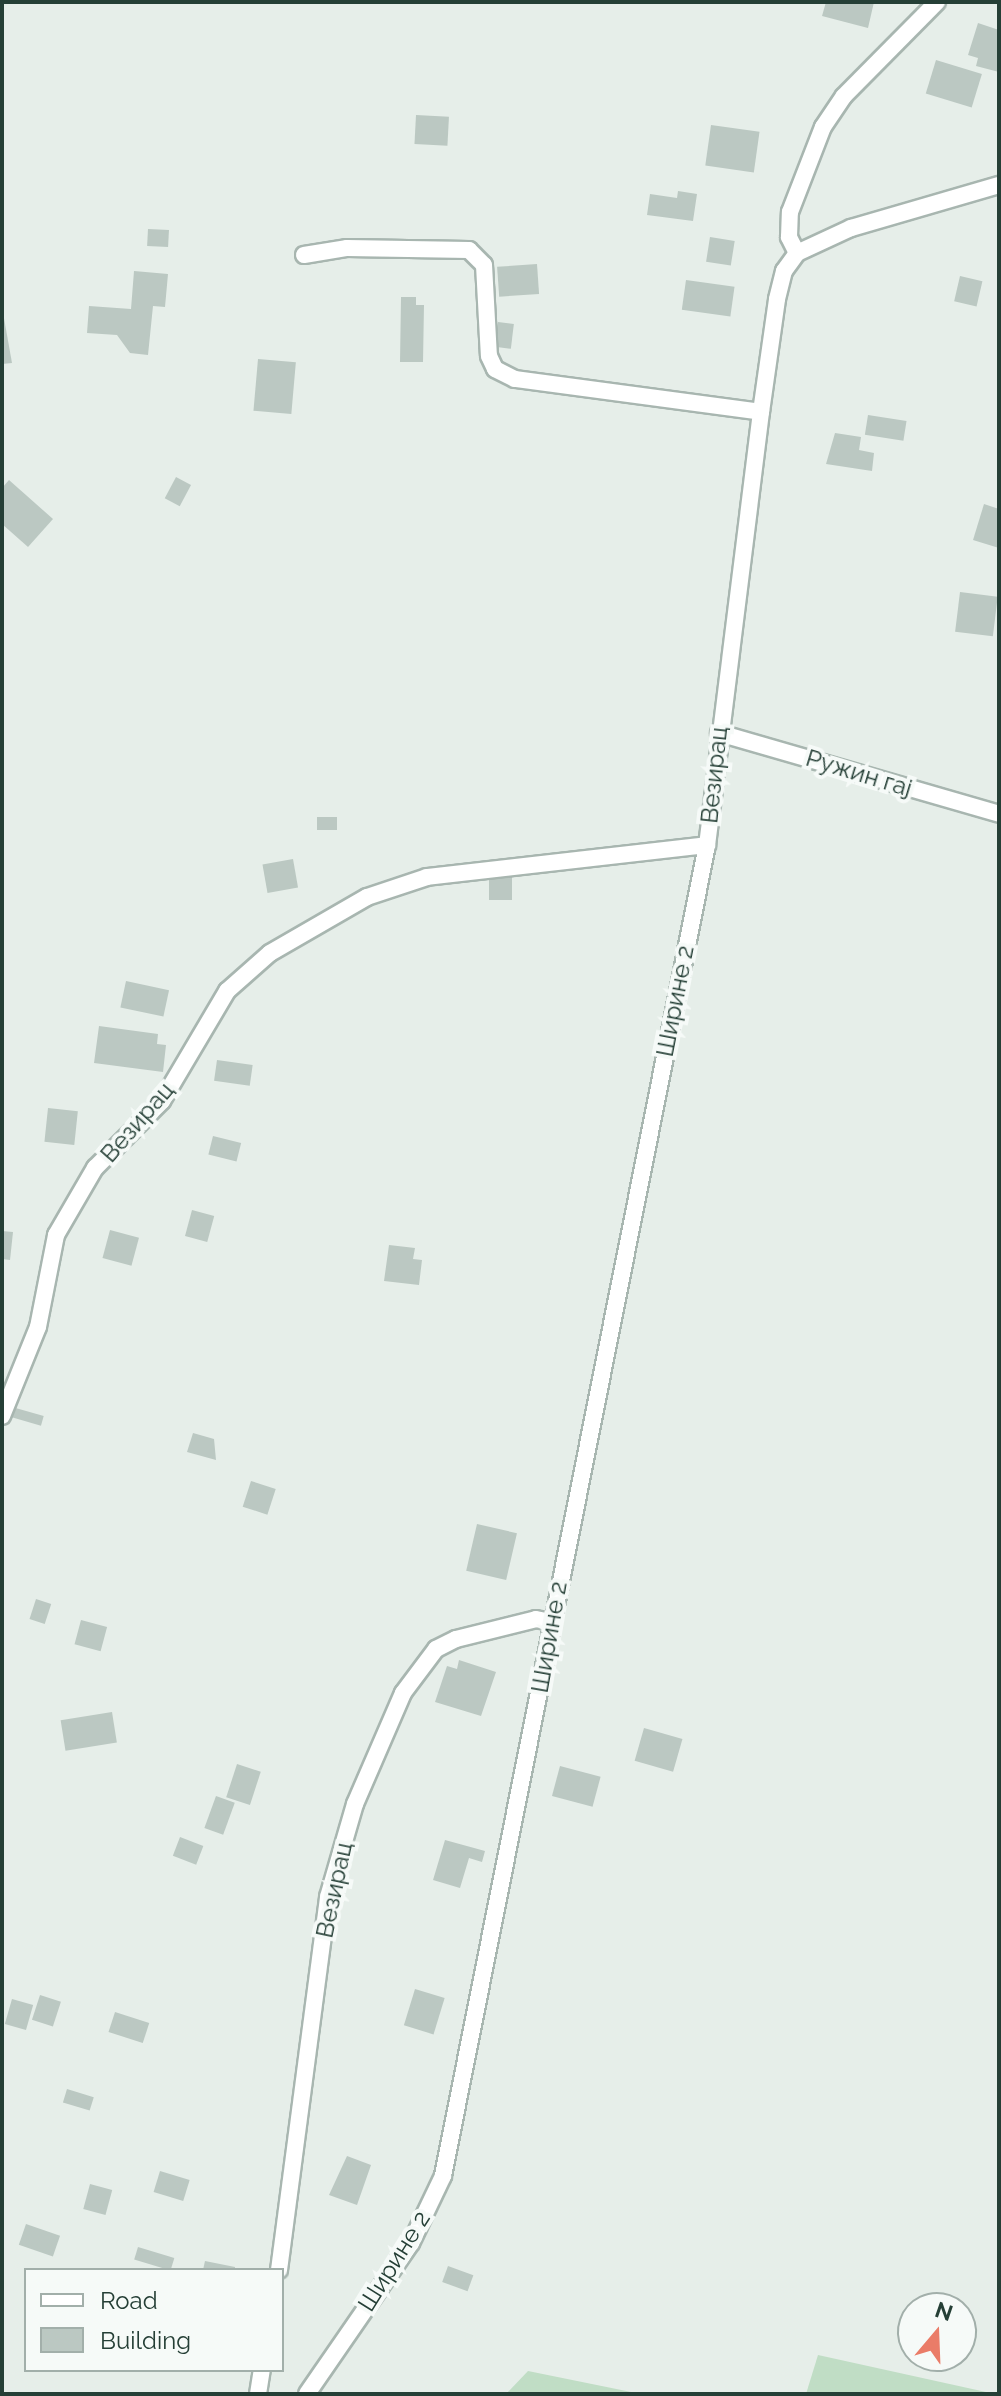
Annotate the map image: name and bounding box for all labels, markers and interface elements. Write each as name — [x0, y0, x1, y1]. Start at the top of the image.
street label: Везирац — [695, 725, 733, 825]
street label: Ружин гај — [802, 743, 916, 803]
street label: Ширине 2 — [650, 943, 700, 1059]
street label: Везирац — [94, 1076, 180, 1168]
street label: Ширине 2 — [525, 1579, 573, 1695]
street label: Везирац — [310, 1839, 358, 1941]
street label: Ширине 2 — [352, 2206, 436, 2316]
legend — [24, 2268, 284, 2372]
text: Road — [100, 2286, 158, 2315]
north arrow — [897, 2292, 977, 2372]
text: N — [932, 2296, 956, 2326]
text: Building — [100, 2326, 191, 2355]

